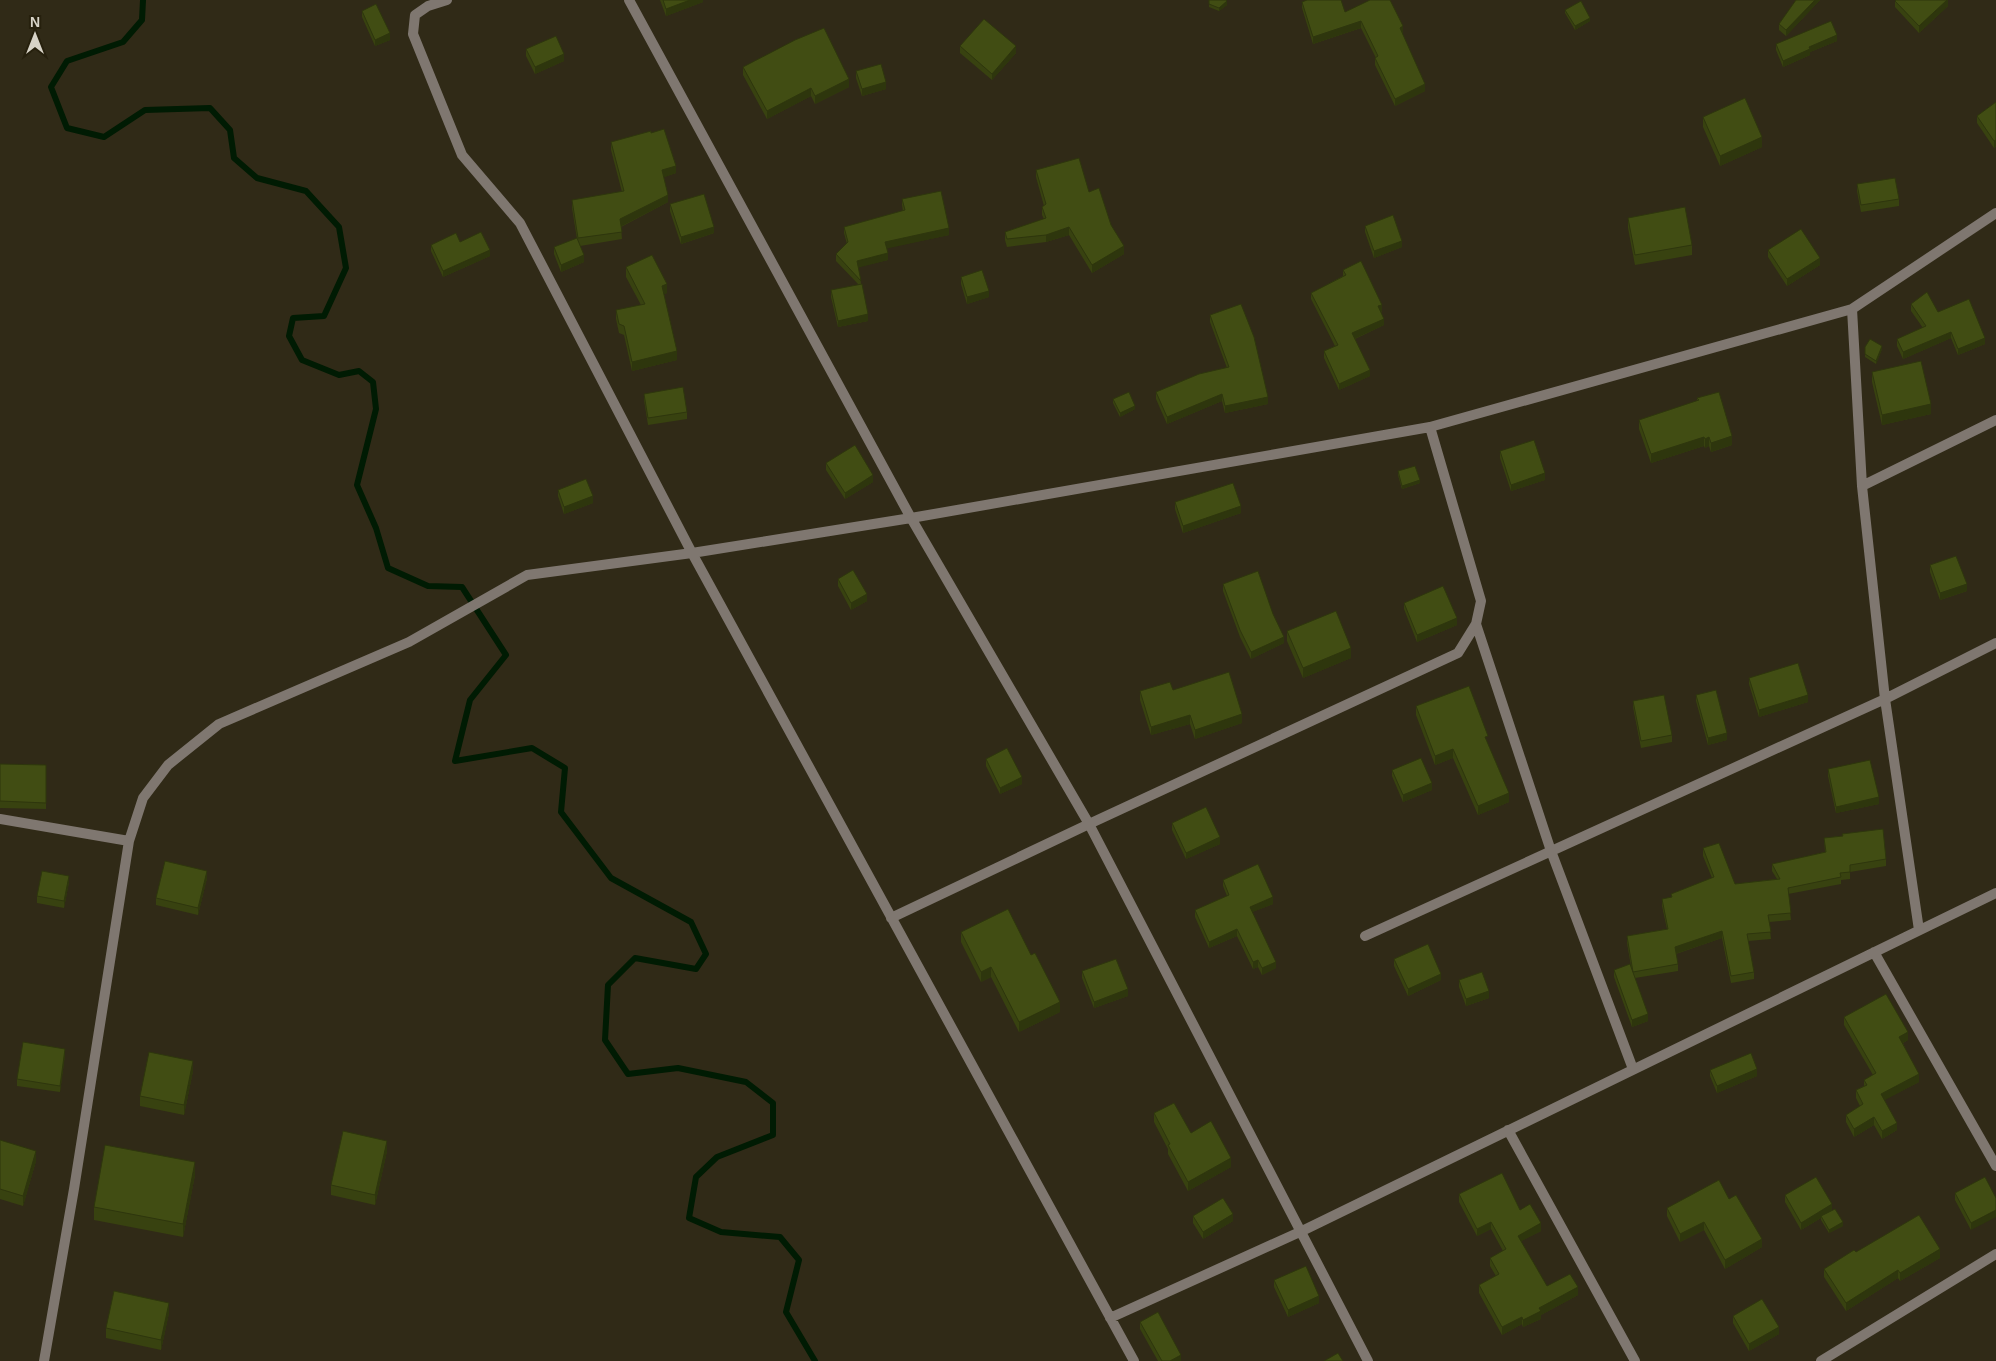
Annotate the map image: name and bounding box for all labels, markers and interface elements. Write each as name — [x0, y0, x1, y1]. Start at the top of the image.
north arrow — [10, 10, 60, 60]
text: N — [30, 14, 40, 30]

